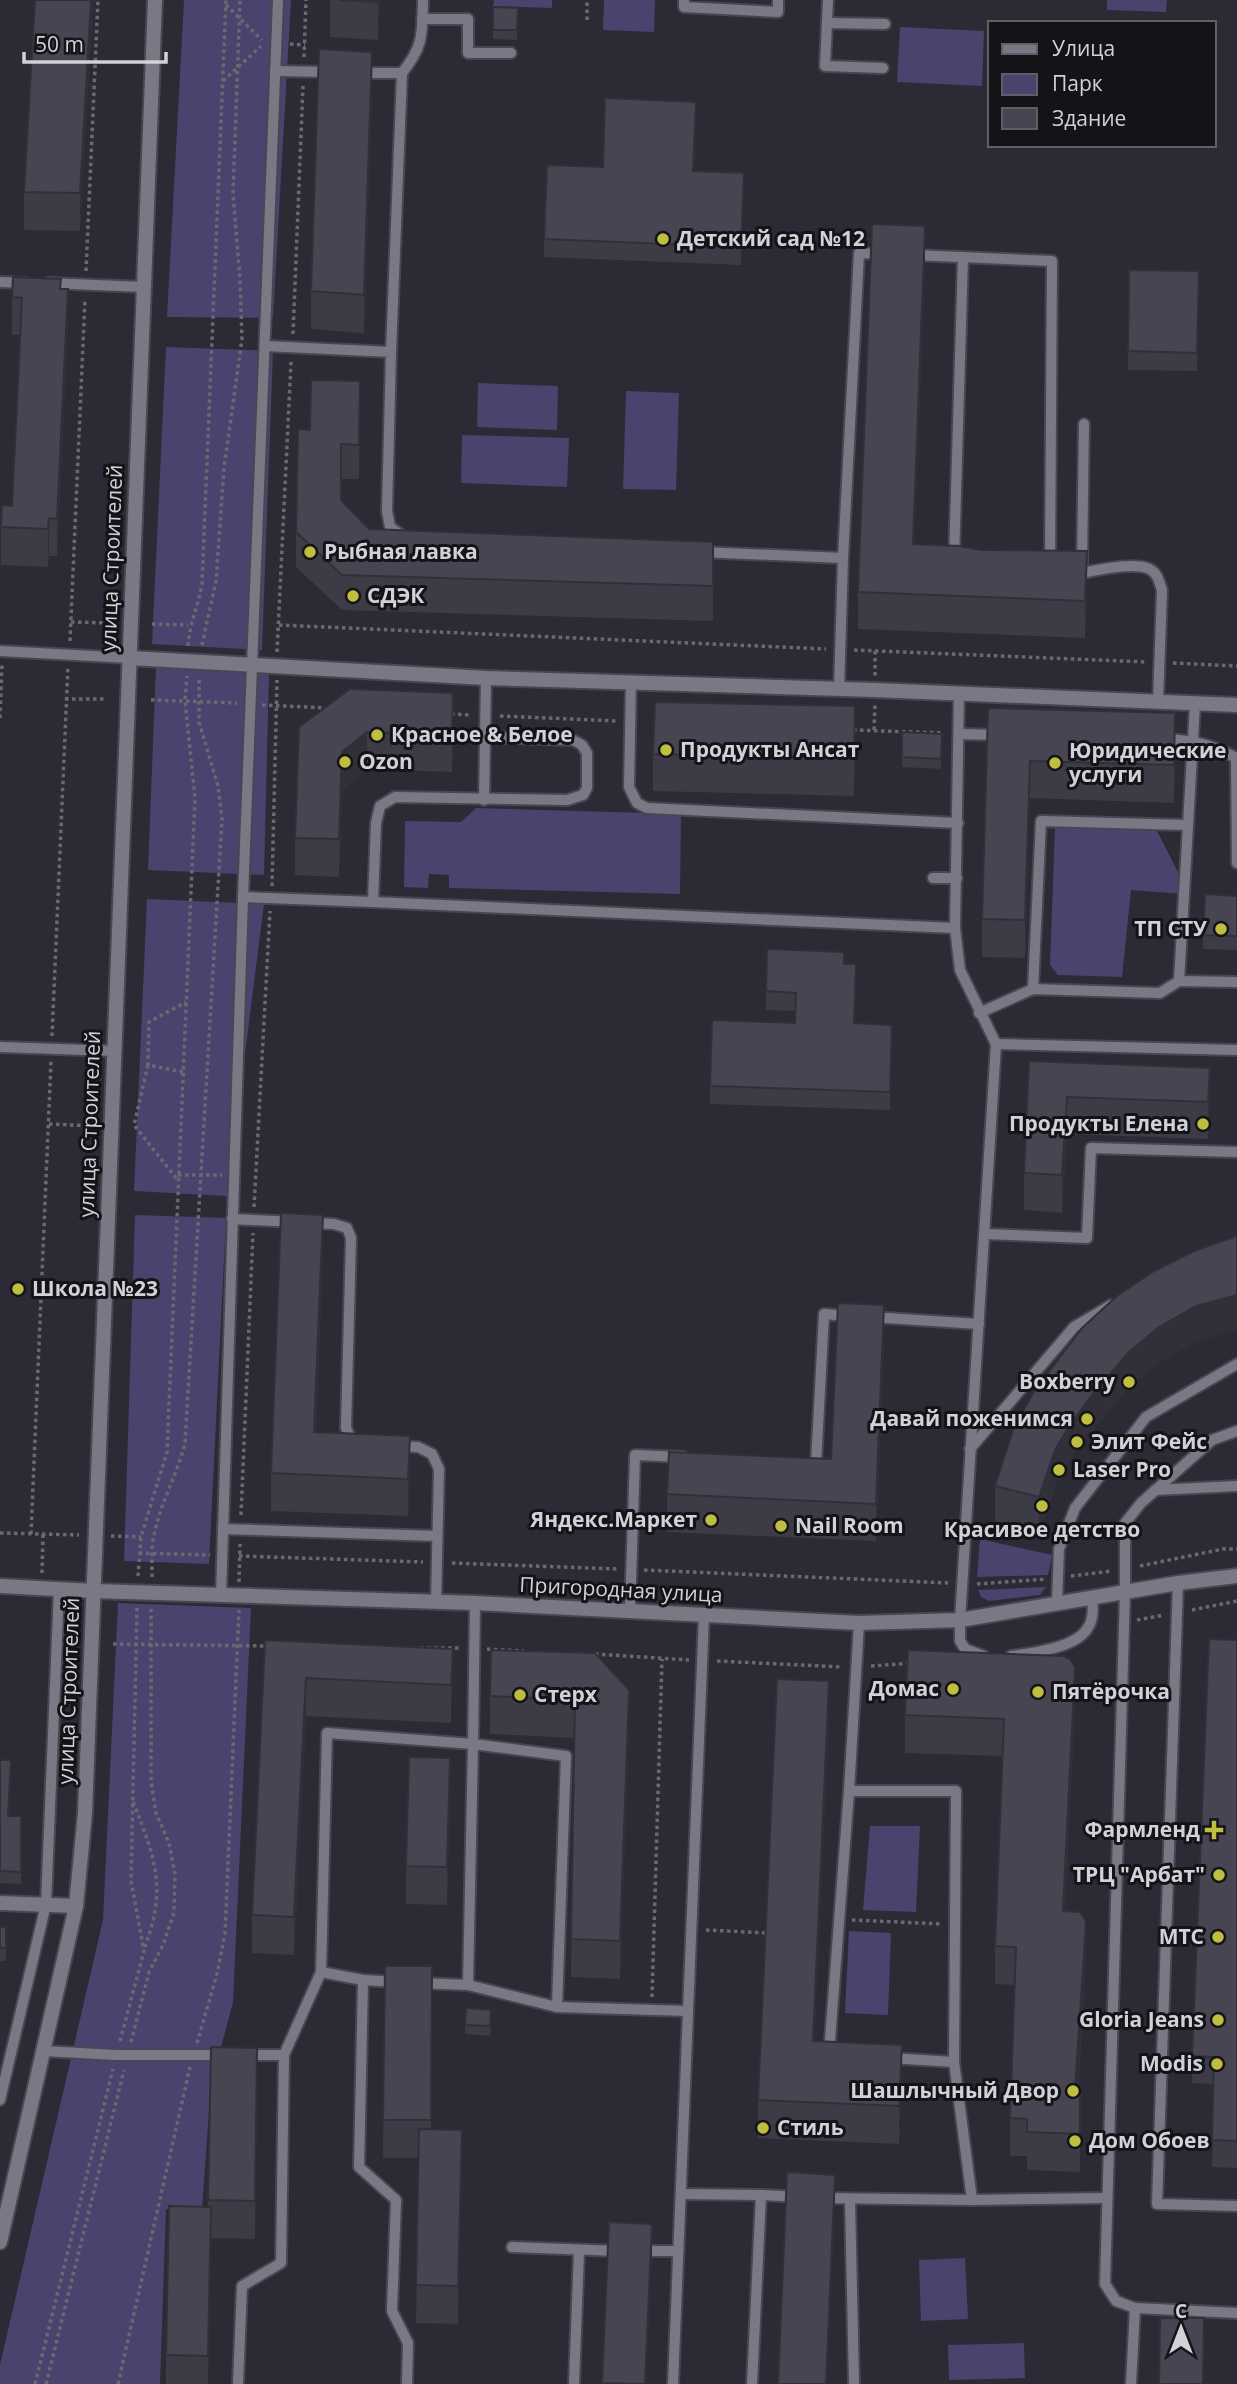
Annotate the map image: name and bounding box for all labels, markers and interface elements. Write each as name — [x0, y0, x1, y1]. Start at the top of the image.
scale bar — [24, 21, 166, 65]
legend — [988, 21, 1216, 147]
text: 50 m — [35, 30, 84, 58]
text: Улица — [1052, 34, 1115, 62]
text: Парк — [1052, 69, 1103, 97]
text: Здание — [1052, 104, 1126, 132]
place label: Детский сад №12 — [677, 224, 865, 252]
marker: Детский сад №12 — [655, 231, 671, 247]
street label: улица Строителей — [94, 464, 128, 652]
place label: Рыбная лавка — [324, 537, 478, 565]
marker: Рыбная лавка — [302, 544, 318, 560]
place label: СДЭК — [367, 581, 425, 609]
marker: СДЭК — [345, 588, 361, 604]
place label: Красное & Белое — [391, 720, 573, 748]
marker: Красное & Белое — [369, 727, 385, 743]
place label: Продукты Ансат — [680, 735, 860, 763]
place label: Юридические услуги — [1069, 736, 1226, 788]
marker: Продукты Ансат — [658, 742, 674, 758]
place label: Ozon — [359, 747, 413, 775]
marker: Ozon — [337, 754, 353, 770]
marker: Юридические услуги — [1047, 755, 1063, 771]
place label: ТП СТУ — [1134, 914, 1207, 942]
marker: ТП СТУ — [1213, 921, 1229, 937]
street label: улица Строителей — [72, 1030, 106, 1218]
place label: Продукты Елена — [1009, 1109, 1189, 1137]
marker: Продукты Елена — [1195, 1116, 1211, 1132]
place label: Школа №23 — [32, 1274, 158, 1302]
marker: Школа №23 — [10, 1281, 26, 1297]
place label: Boxberry — [1019, 1367, 1115, 1395]
marker: Boxberry — [1121, 1374, 1137, 1390]
place label: Давай поженимся — [870, 1404, 1073, 1432]
marker: Давай поженимся — [1079, 1411, 1095, 1427]
place label: Элит Фейс — [1091, 1427, 1207, 1455]
marker: Элит Фейс — [1069, 1434, 1085, 1450]
place label: Laser Pro — [1073, 1455, 1171, 1483]
marker: Laser Pro — [1051, 1462, 1067, 1478]
marker: Красивое детство — [1034, 1498, 1050, 1514]
place label: Яндекс.Маркет — [529, 1505, 697, 1533]
place label: Nail Room — [795, 1511, 904, 1539]
marker: Яндекс.Маркет — [703, 1512, 719, 1528]
place label: Красивое детство — [944, 1515, 1140, 1543]
marker: Nail Room — [773, 1518, 789, 1534]
street label: Пригородная улица — [519, 1570, 723, 1608]
street label: улица Строителей — [51, 1597, 85, 1785]
place label: Домас — [869, 1674, 939, 1702]
place label: Пятёрочка — [1052, 1677, 1170, 1705]
place label: Стерх — [534, 1680, 598, 1708]
marker: Домас — [945, 1681, 961, 1697]
marker: Пятёрочка — [1030, 1684, 1046, 1700]
marker: Стерх — [512, 1687, 528, 1703]
place label: Фармленд — [1084, 1815, 1200, 1843]
marker: Фармленд — [1206, 1822, 1222, 1838]
place label: ТРЦ "Арбат" — [1073, 1860, 1205, 1888]
marker: ТРЦ "Арбат" — [1211, 1867, 1227, 1883]
place label: МТС — [1159, 1922, 1204, 1950]
marker: МТС — [1210, 1929, 1226, 1945]
place label: Gloria Jeans — [1079, 2005, 1204, 2033]
marker: Gloria Jeans — [1210, 2012, 1226, 2028]
place label: Modis — [1140, 2049, 1203, 2077]
marker: Modis — [1209, 2056, 1225, 2072]
place label: Шашлычный Двор — [850, 2076, 1059, 2104]
marker: Шашлычный Двор — [1065, 2083, 1081, 2099]
place label: Стиль — [777, 2113, 844, 2141]
marker: Стиль — [755, 2120, 771, 2136]
place label: Дом Обоев — [1089, 2126, 1210, 2154]
marker: Дом Обоев — [1067, 2133, 1083, 2149]
north arrow — [1146, 2293, 1216, 2363]
text: С — [1175, 2298, 1187, 2324]

